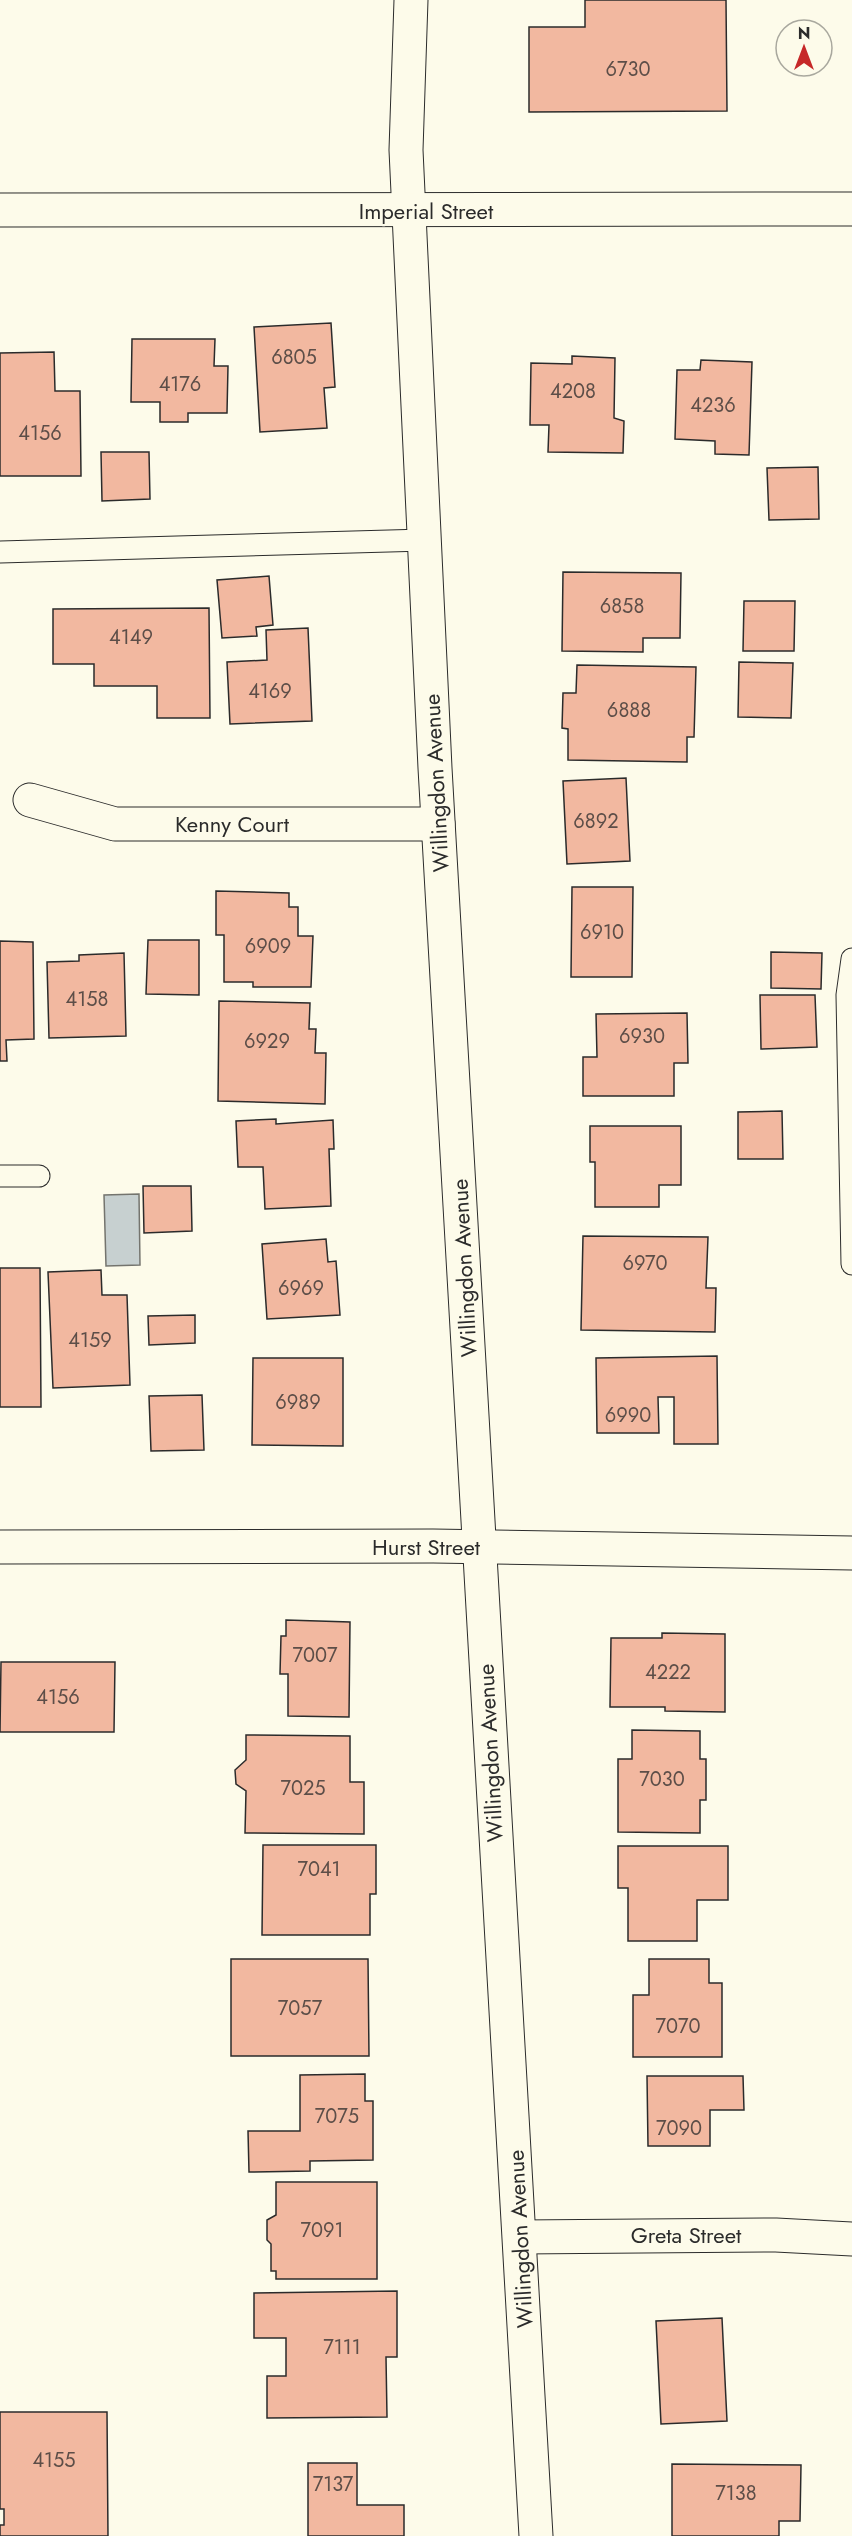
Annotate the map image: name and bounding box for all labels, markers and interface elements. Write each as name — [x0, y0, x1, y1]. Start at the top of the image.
north arrow — [774, 18, 834, 78]
text: N — [798, 22, 810, 45]
house number: 6730 — [606, 55, 650, 84]
street label: Imperial Street — [359, 195, 494, 227]
house number: 6805 — [271, 343, 317, 372]
house number: 4176 — [159, 370, 201, 399]
house number: 4208 — [550, 377, 596, 406]
house number: 4236 — [690, 391, 736, 420]
house number: 4156 — [18, 419, 62, 448]
house number: 6858 — [600, 592, 644, 621]
house number: 4149 — [109, 623, 153, 652]
house number: 4169 — [248, 677, 292, 706]
street label: Willingdon Avenue — [415, 693, 457, 873]
house number: 6888 — [607, 696, 651, 725]
house number: 6892 — [573, 807, 619, 836]
street label: Kenny Court — [175, 808, 290, 840]
house number: 6910 — [580, 918, 624, 947]
house number: 6909 — [245, 932, 291, 961]
house number: 4158 — [66, 985, 108, 1014]
house number: 6930 — [619, 1022, 665, 1051]
house number: 6929 — [244, 1027, 290, 1056]
street label: Willingdon Avenue — [443, 1178, 485, 1358]
house number: 6970 — [623, 1249, 667, 1278]
house number: 6969 — [278, 1274, 324, 1303]
house number: 4159 — [68, 1326, 112, 1355]
house number: 6989 — [275, 1388, 321, 1417]
house number: 6990 — [605, 1401, 651, 1430]
street label: Hurst Street — [372, 1531, 481, 1563]
house number: 7007 — [293, 1641, 338, 1670]
house number: 4222 — [645, 1658, 691, 1687]
street label: Willingdon Avenue — [469, 1663, 511, 1843]
house number: 4156 — [36, 1683, 80, 1712]
house number: 7030 — [639, 1765, 685, 1794]
house number: 7025 — [280, 1774, 326, 1803]
house number: 7041 — [297, 1855, 341, 1884]
house number: 7057 — [278, 1994, 323, 2023]
house number: 7070 — [656, 2012, 701, 2041]
house number: 7075 — [315, 2102, 359, 2131]
house number: 7090 — [656, 2114, 702, 2143]
street label: Willingdon Avenue — [499, 2149, 541, 2329]
house number: 7091 — [300, 2216, 344, 2245]
street label: Greta Street — [631, 2219, 742, 2251]
house number: 7111 — [323, 2333, 361, 2362]
house number: 4155 — [32, 2446, 76, 2475]
house number: 7137 — [313, 2470, 354, 2499]
house number: 7138 — [715, 2479, 757, 2508]

